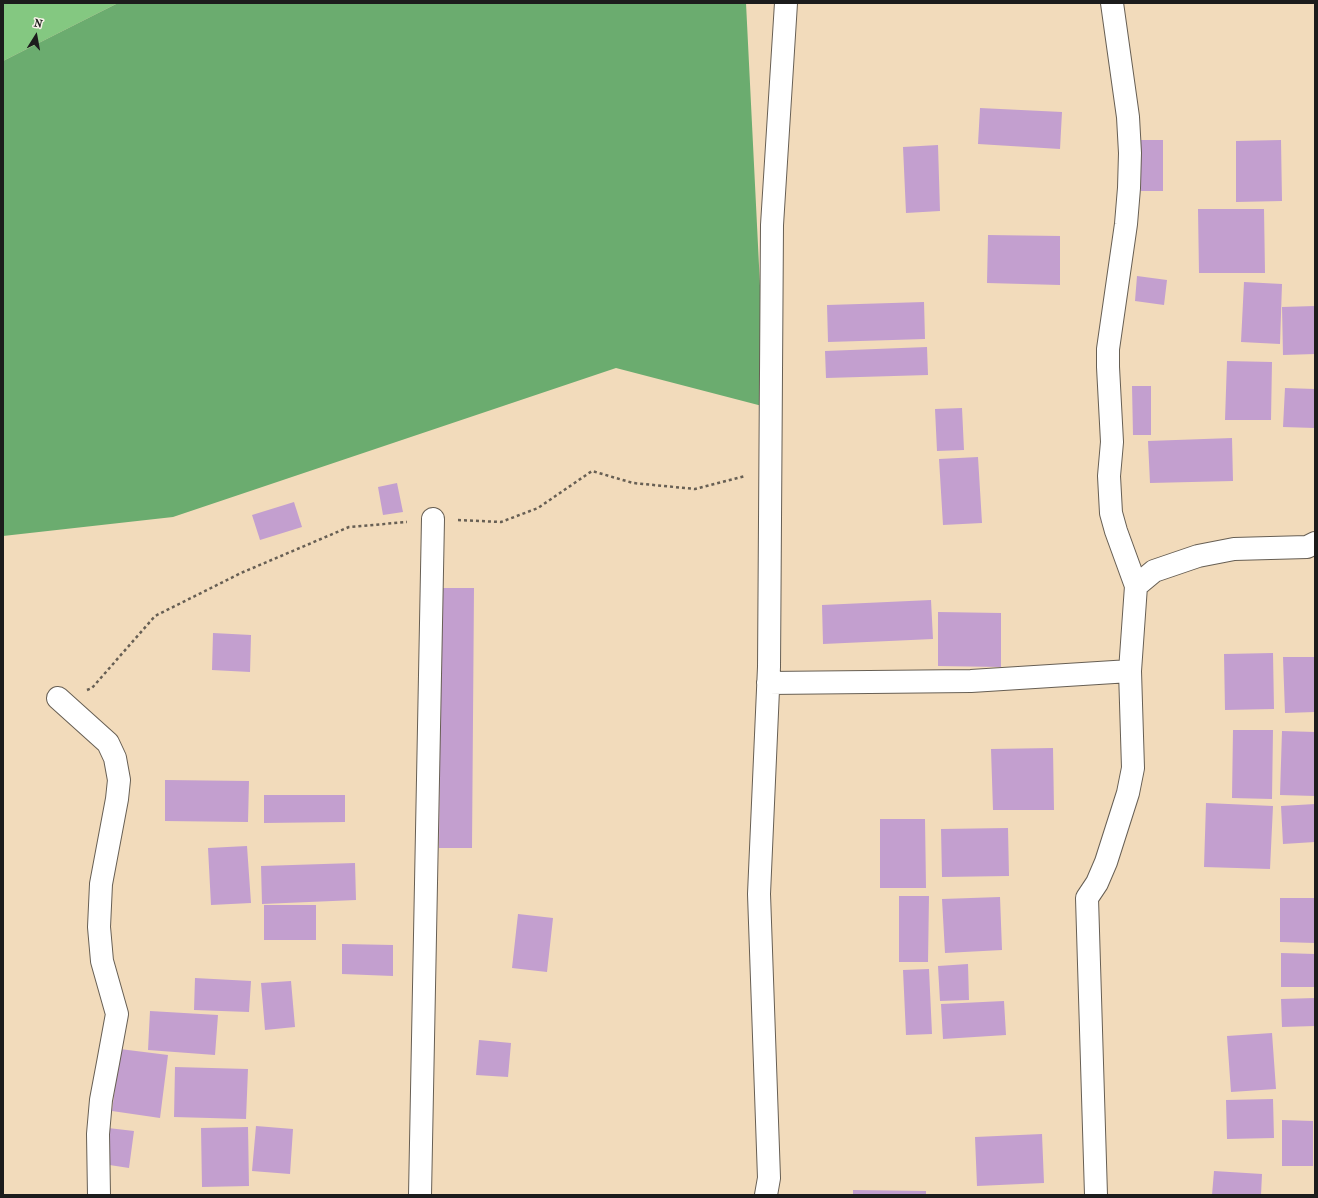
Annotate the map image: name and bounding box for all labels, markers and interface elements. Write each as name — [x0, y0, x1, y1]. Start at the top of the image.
north arrow — [16, 16, 56, 56]
text: N — [33, 17, 44, 31]

